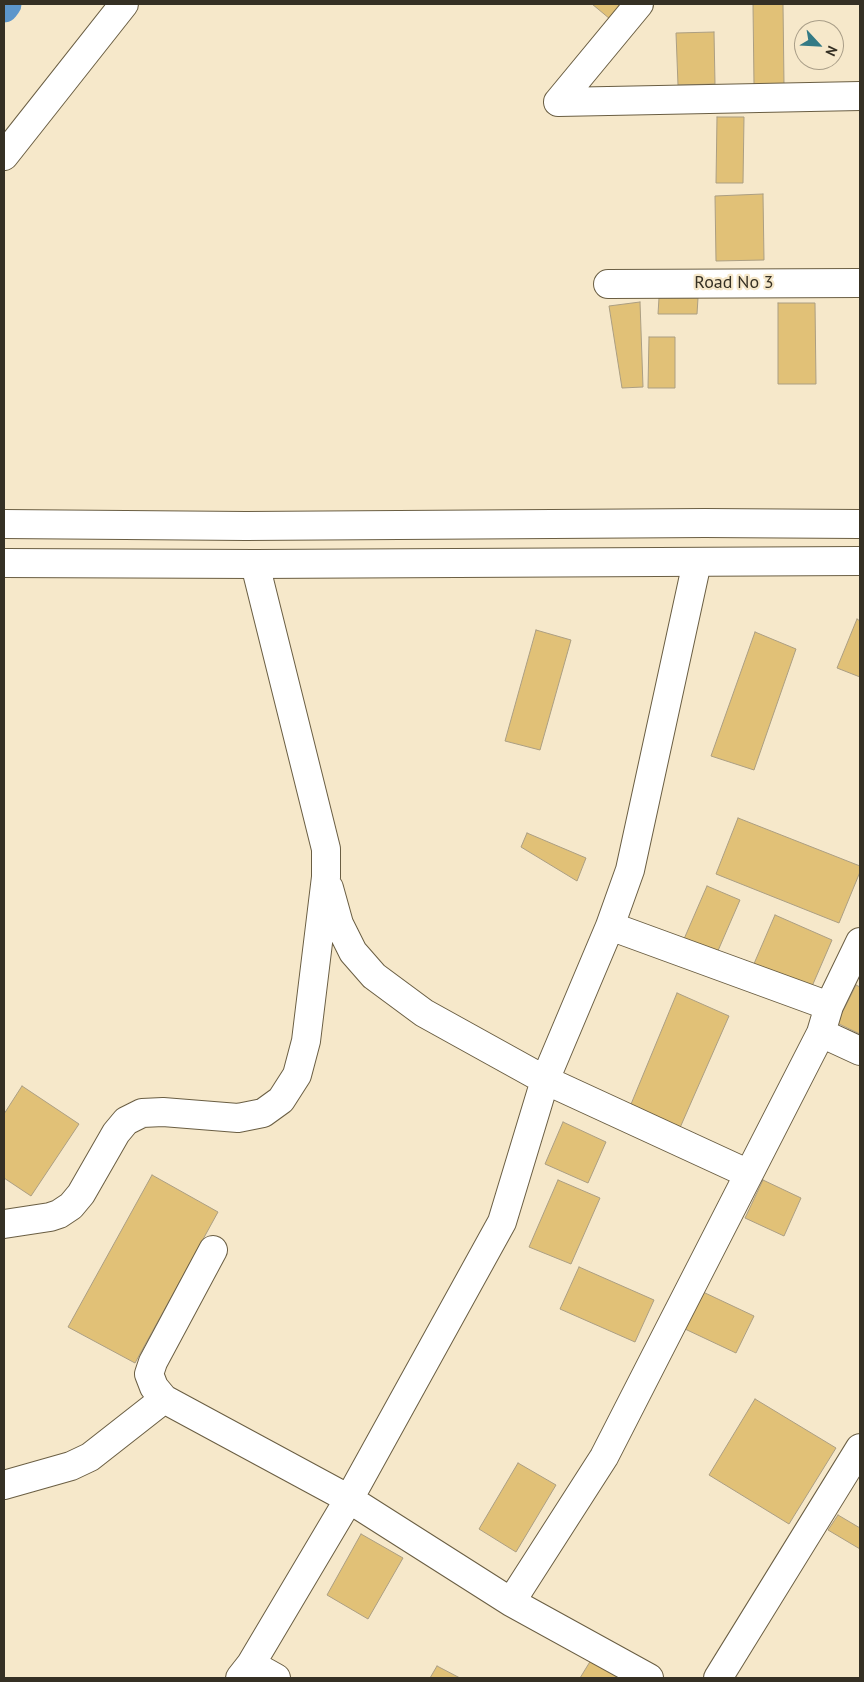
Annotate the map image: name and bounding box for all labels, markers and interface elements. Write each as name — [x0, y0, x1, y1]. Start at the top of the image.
north arrow — [794, 20, 844, 70]
text: N — [822, 43, 842, 59]
street label: Road No 3 — [694, 272, 774, 294]

